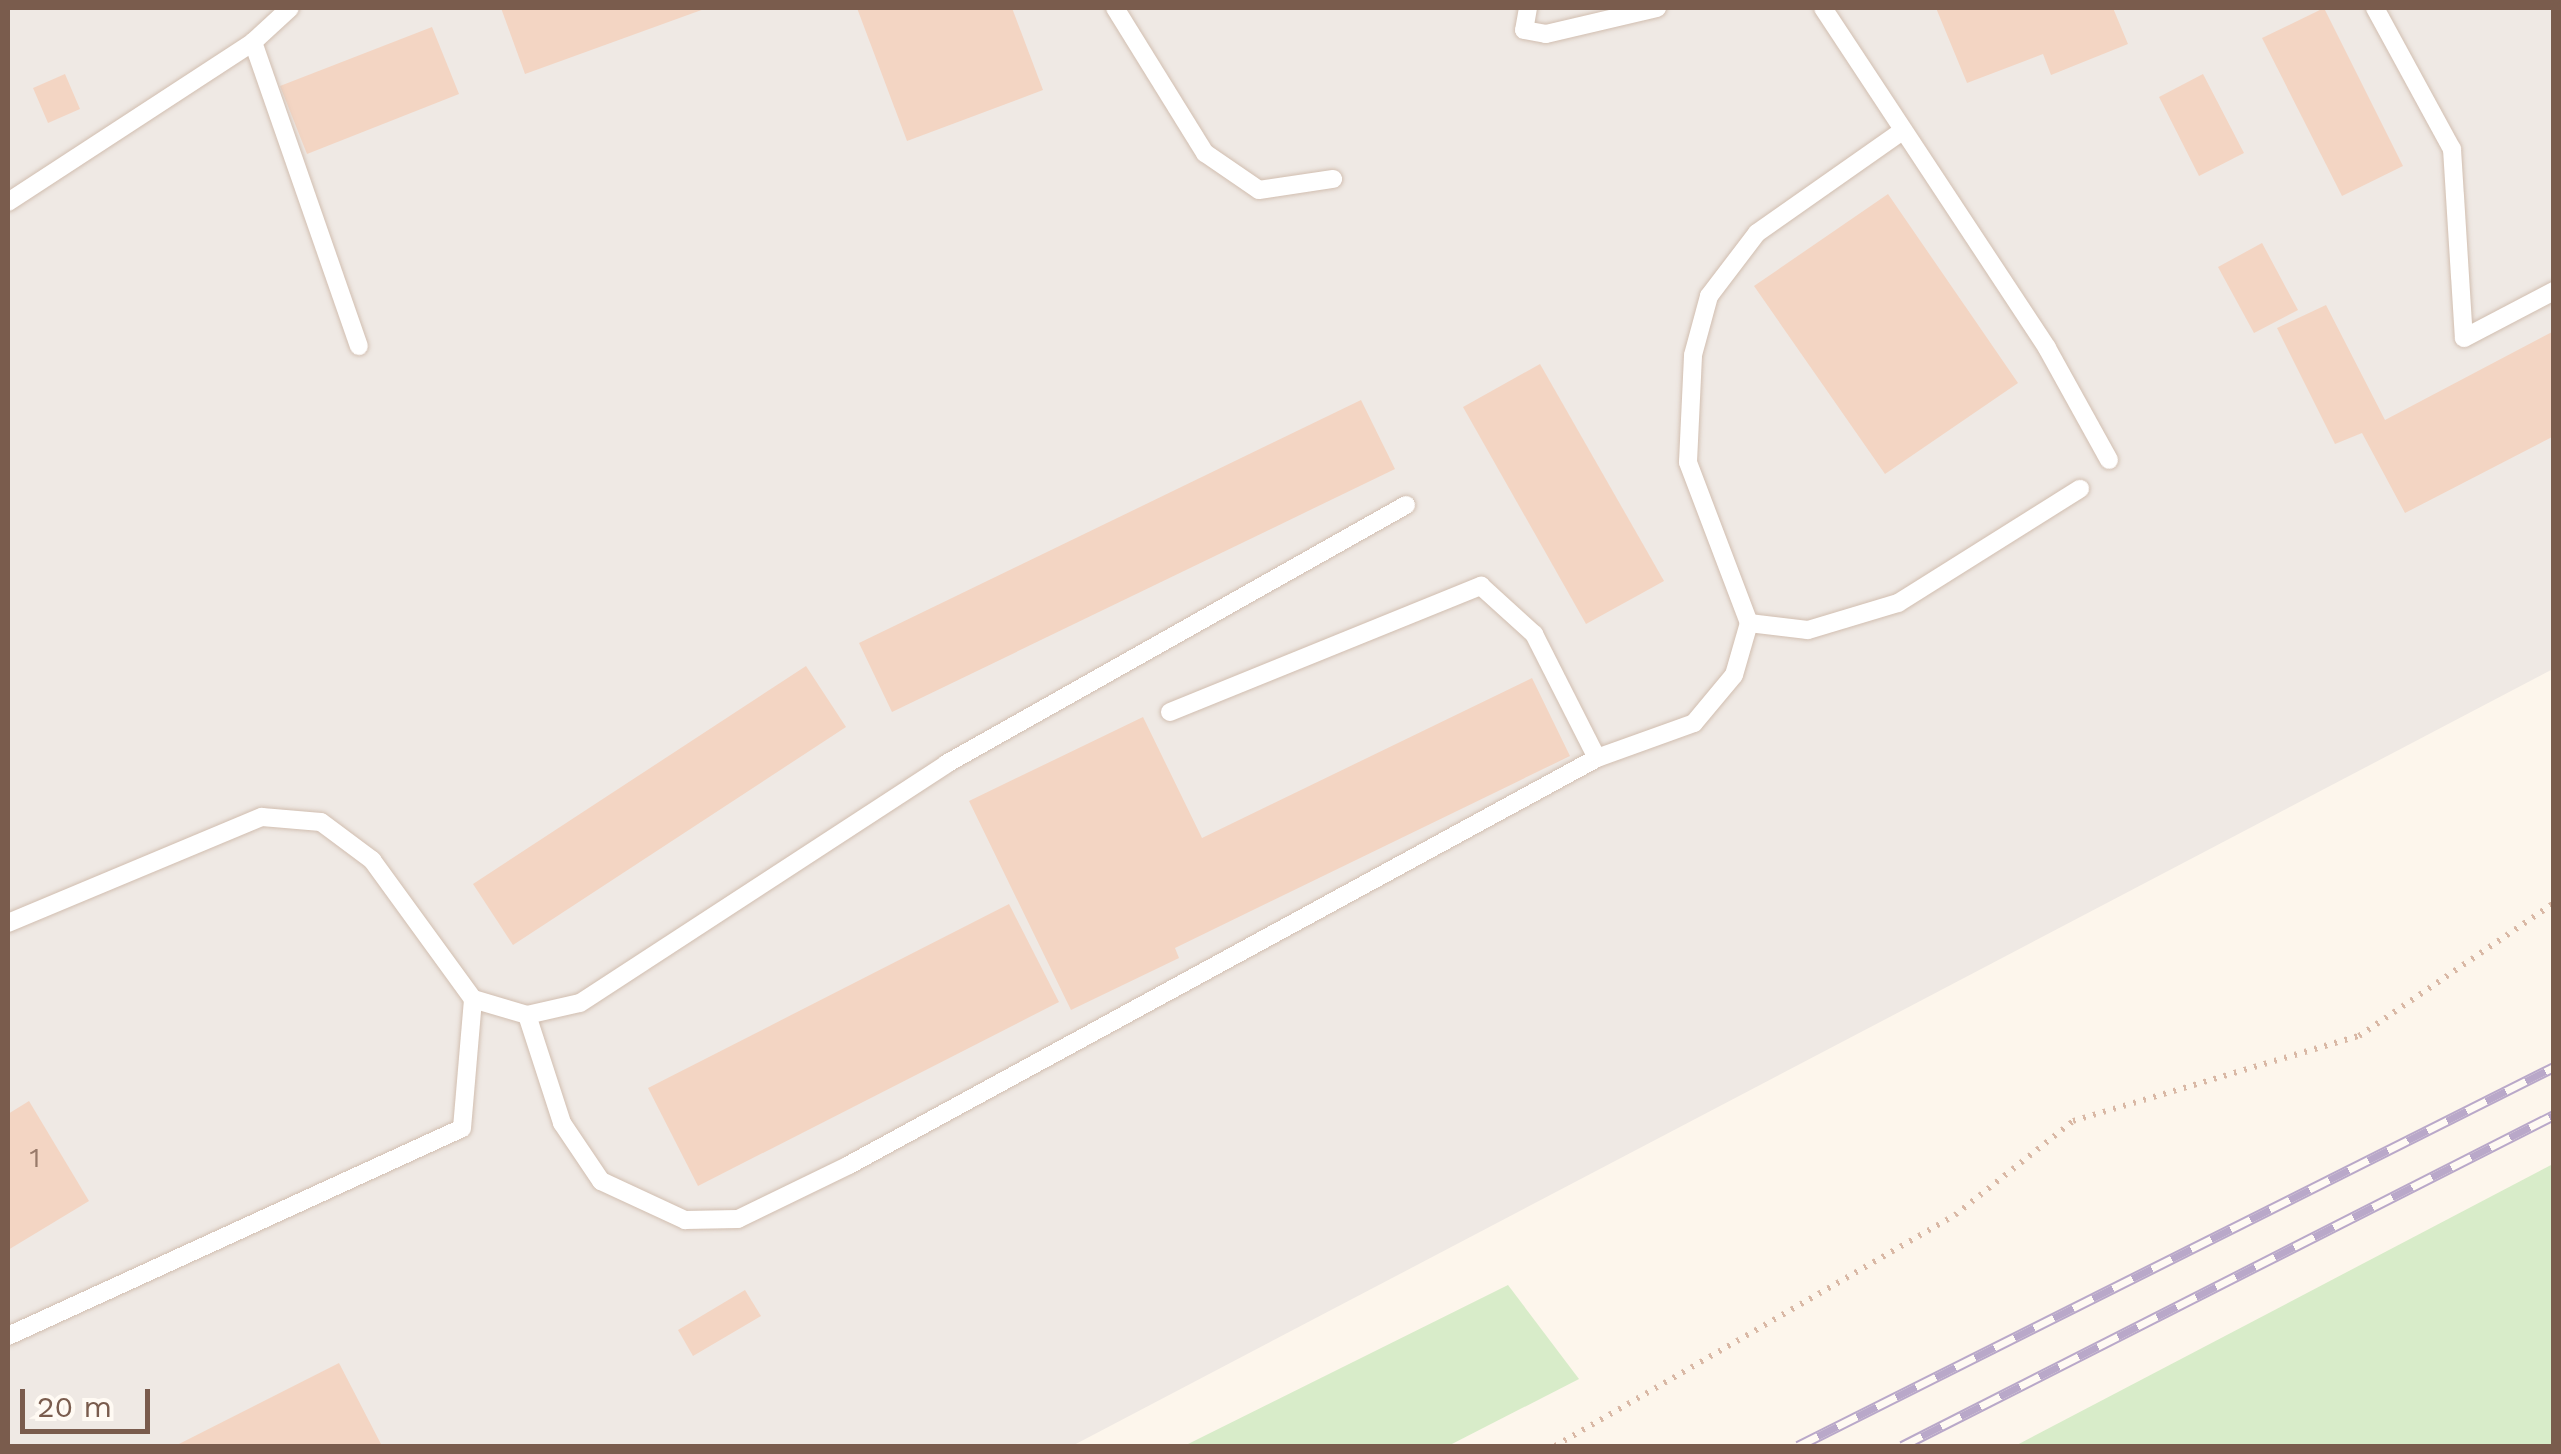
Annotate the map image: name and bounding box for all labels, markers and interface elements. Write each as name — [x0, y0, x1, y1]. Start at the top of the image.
house number: 1 — [30, 1141, 40, 1175]
scale bar — [25, 1369, 155, 1431]
text: 20 m — [37, 1389, 112, 1424]

